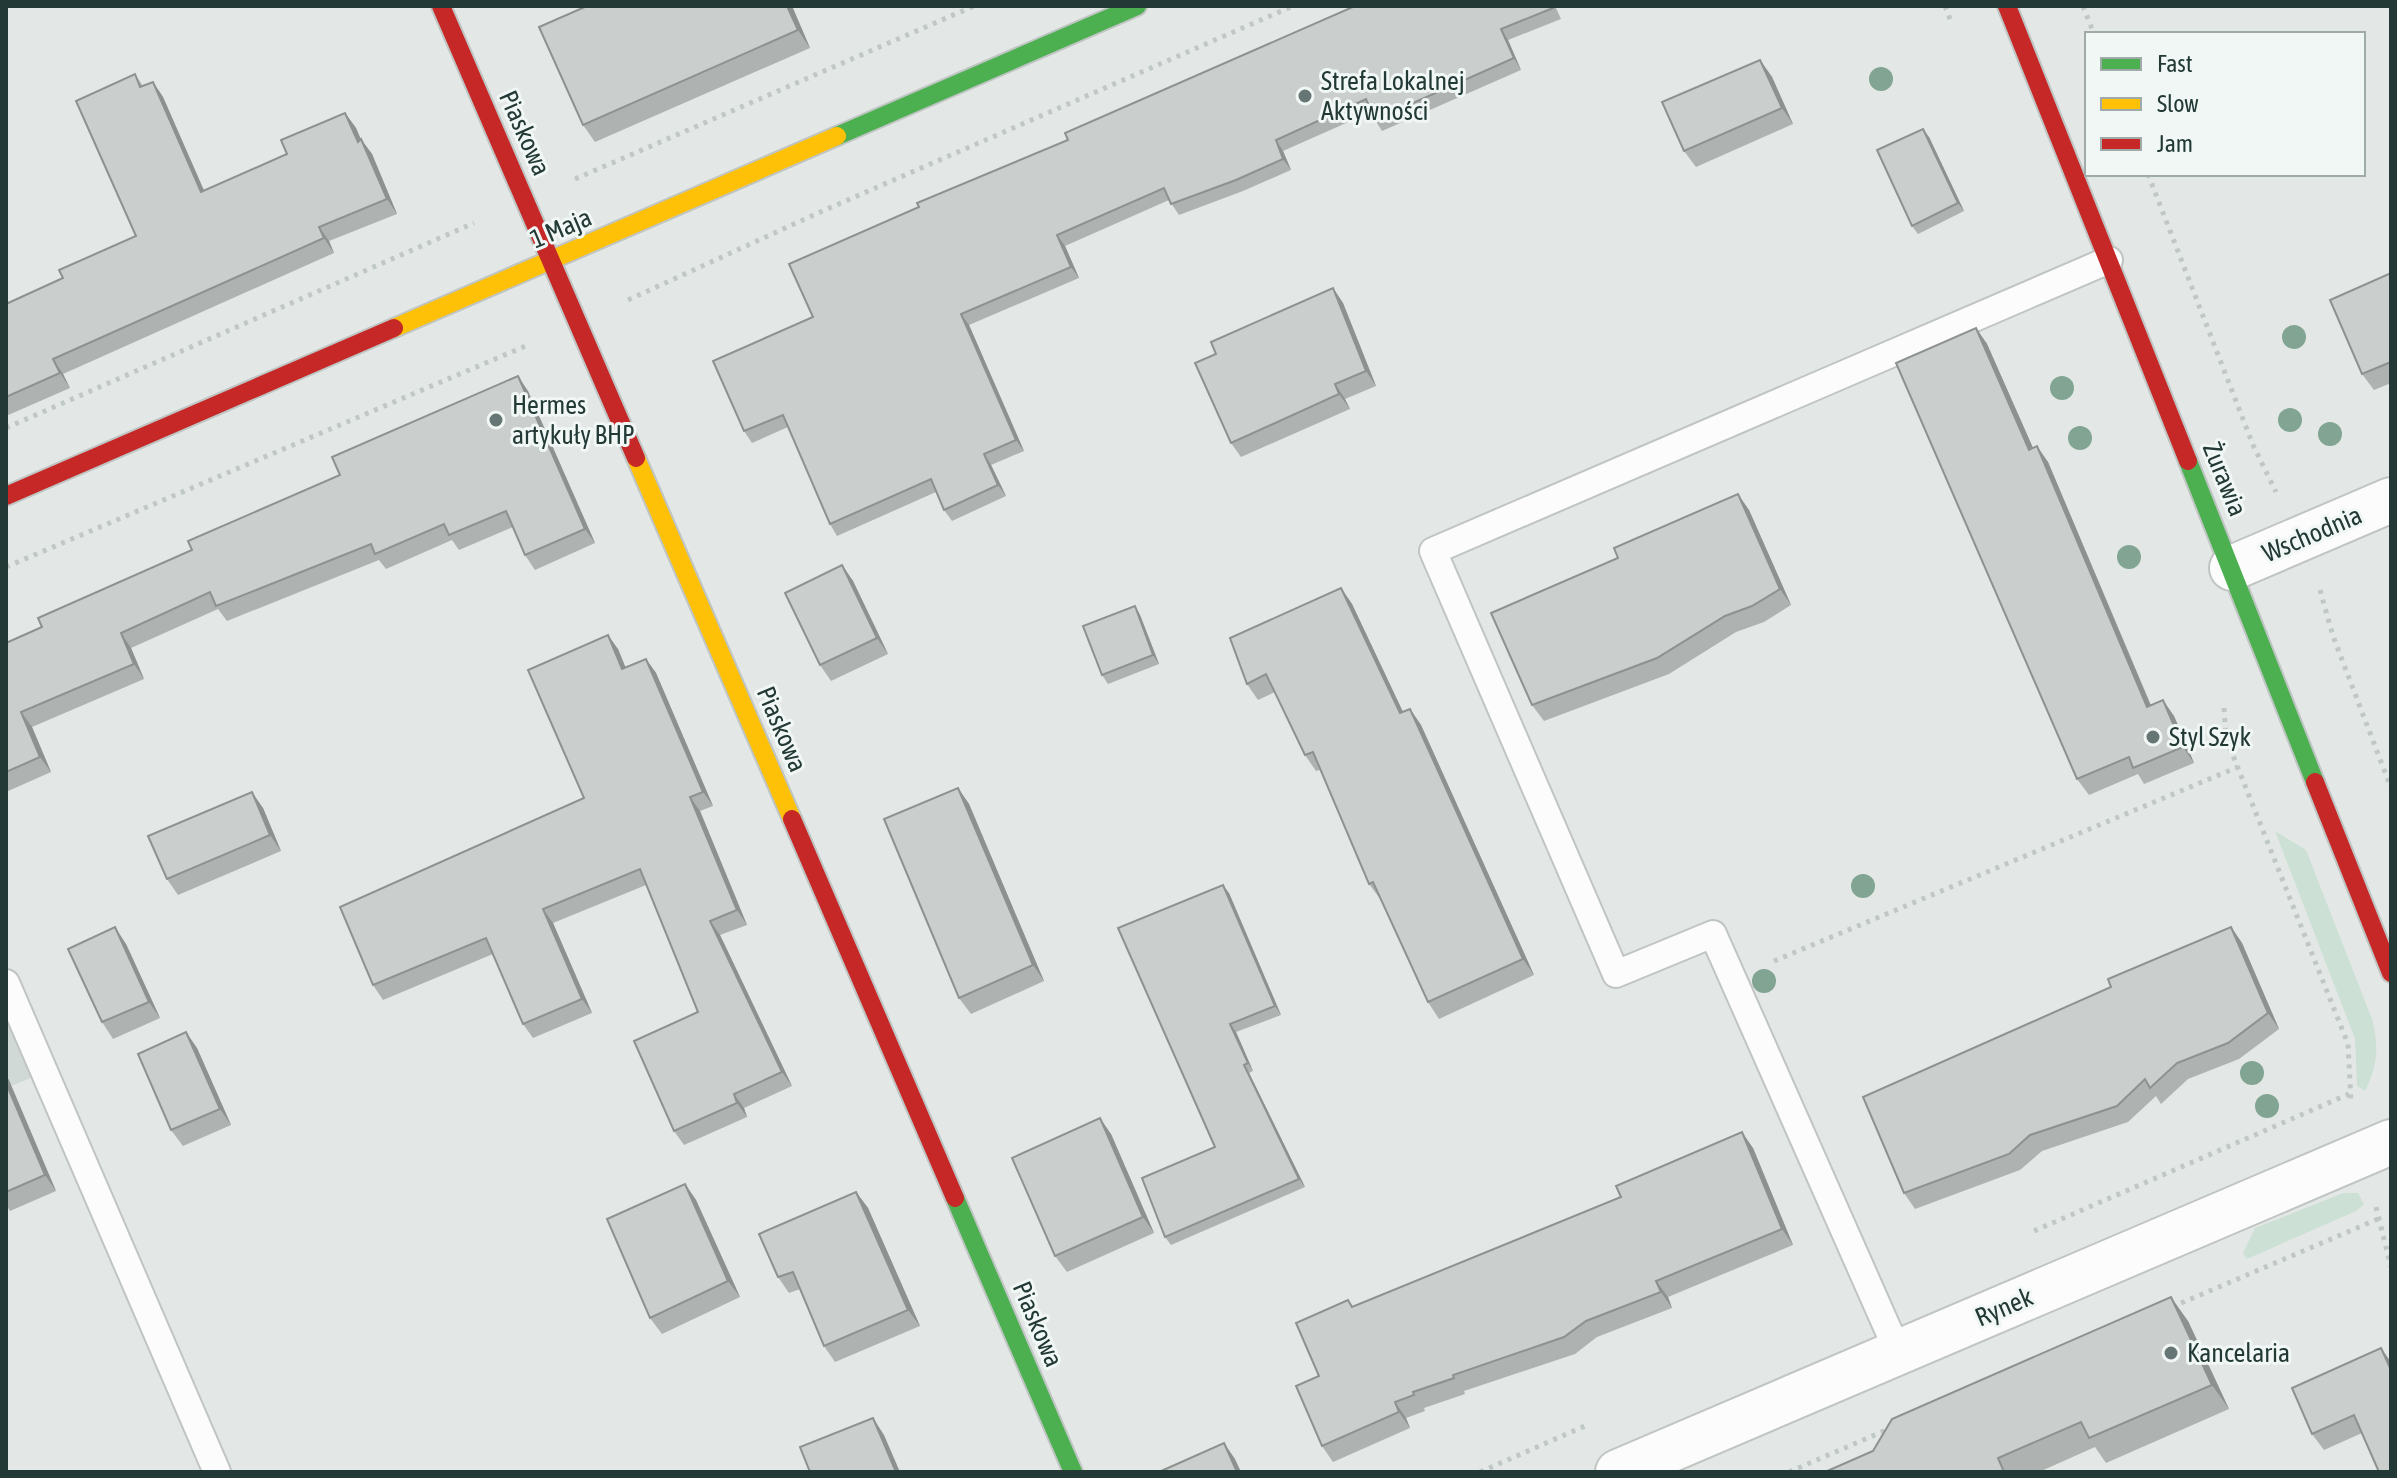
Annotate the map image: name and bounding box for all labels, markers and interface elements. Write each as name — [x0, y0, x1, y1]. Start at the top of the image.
legend — [2085, 32, 2365, 176]
text: Fast — [2157, 50, 2193, 77]
place label: Strefa Lokalnej Aktywności — [1321, 66, 1465, 126]
street label: Piaskowa — [493, 86, 557, 180]
marker: Strefa Lokalnej Aktywności — [1296, 87, 1314, 105]
text: Slow — [2157, 90, 2199, 117]
text: Jam — [2157, 130, 2193, 157]
street label: 1 Maja — [526, 202, 596, 254]
place label: Hermes artykuły BHP — [512, 390, 635, 450]
marker: Hermes artykuły BHP — [487, 411, 505, 429]
street label: Żurawia — [2197, 438, 2253, 520]
street label: Wschodnia — [2258, 500, 2366, 568]
street label: Piaskowa — [751, 682, 813, 776]
place label: Styl Szyk — [2169, 722, 2251, 752]
marker: Styl Szyk — [2144, 728, 2162, 746]
street label: Piaskowa — [1007, 1277, 1069, 1371]
street label: Rynek — [1971, 1282, 2037, 1332]
place label: Kancelaria — [2187, 1338, 2290, 1368]
marker: Kancelaria — [2162, 1344, 2180, 1362]

